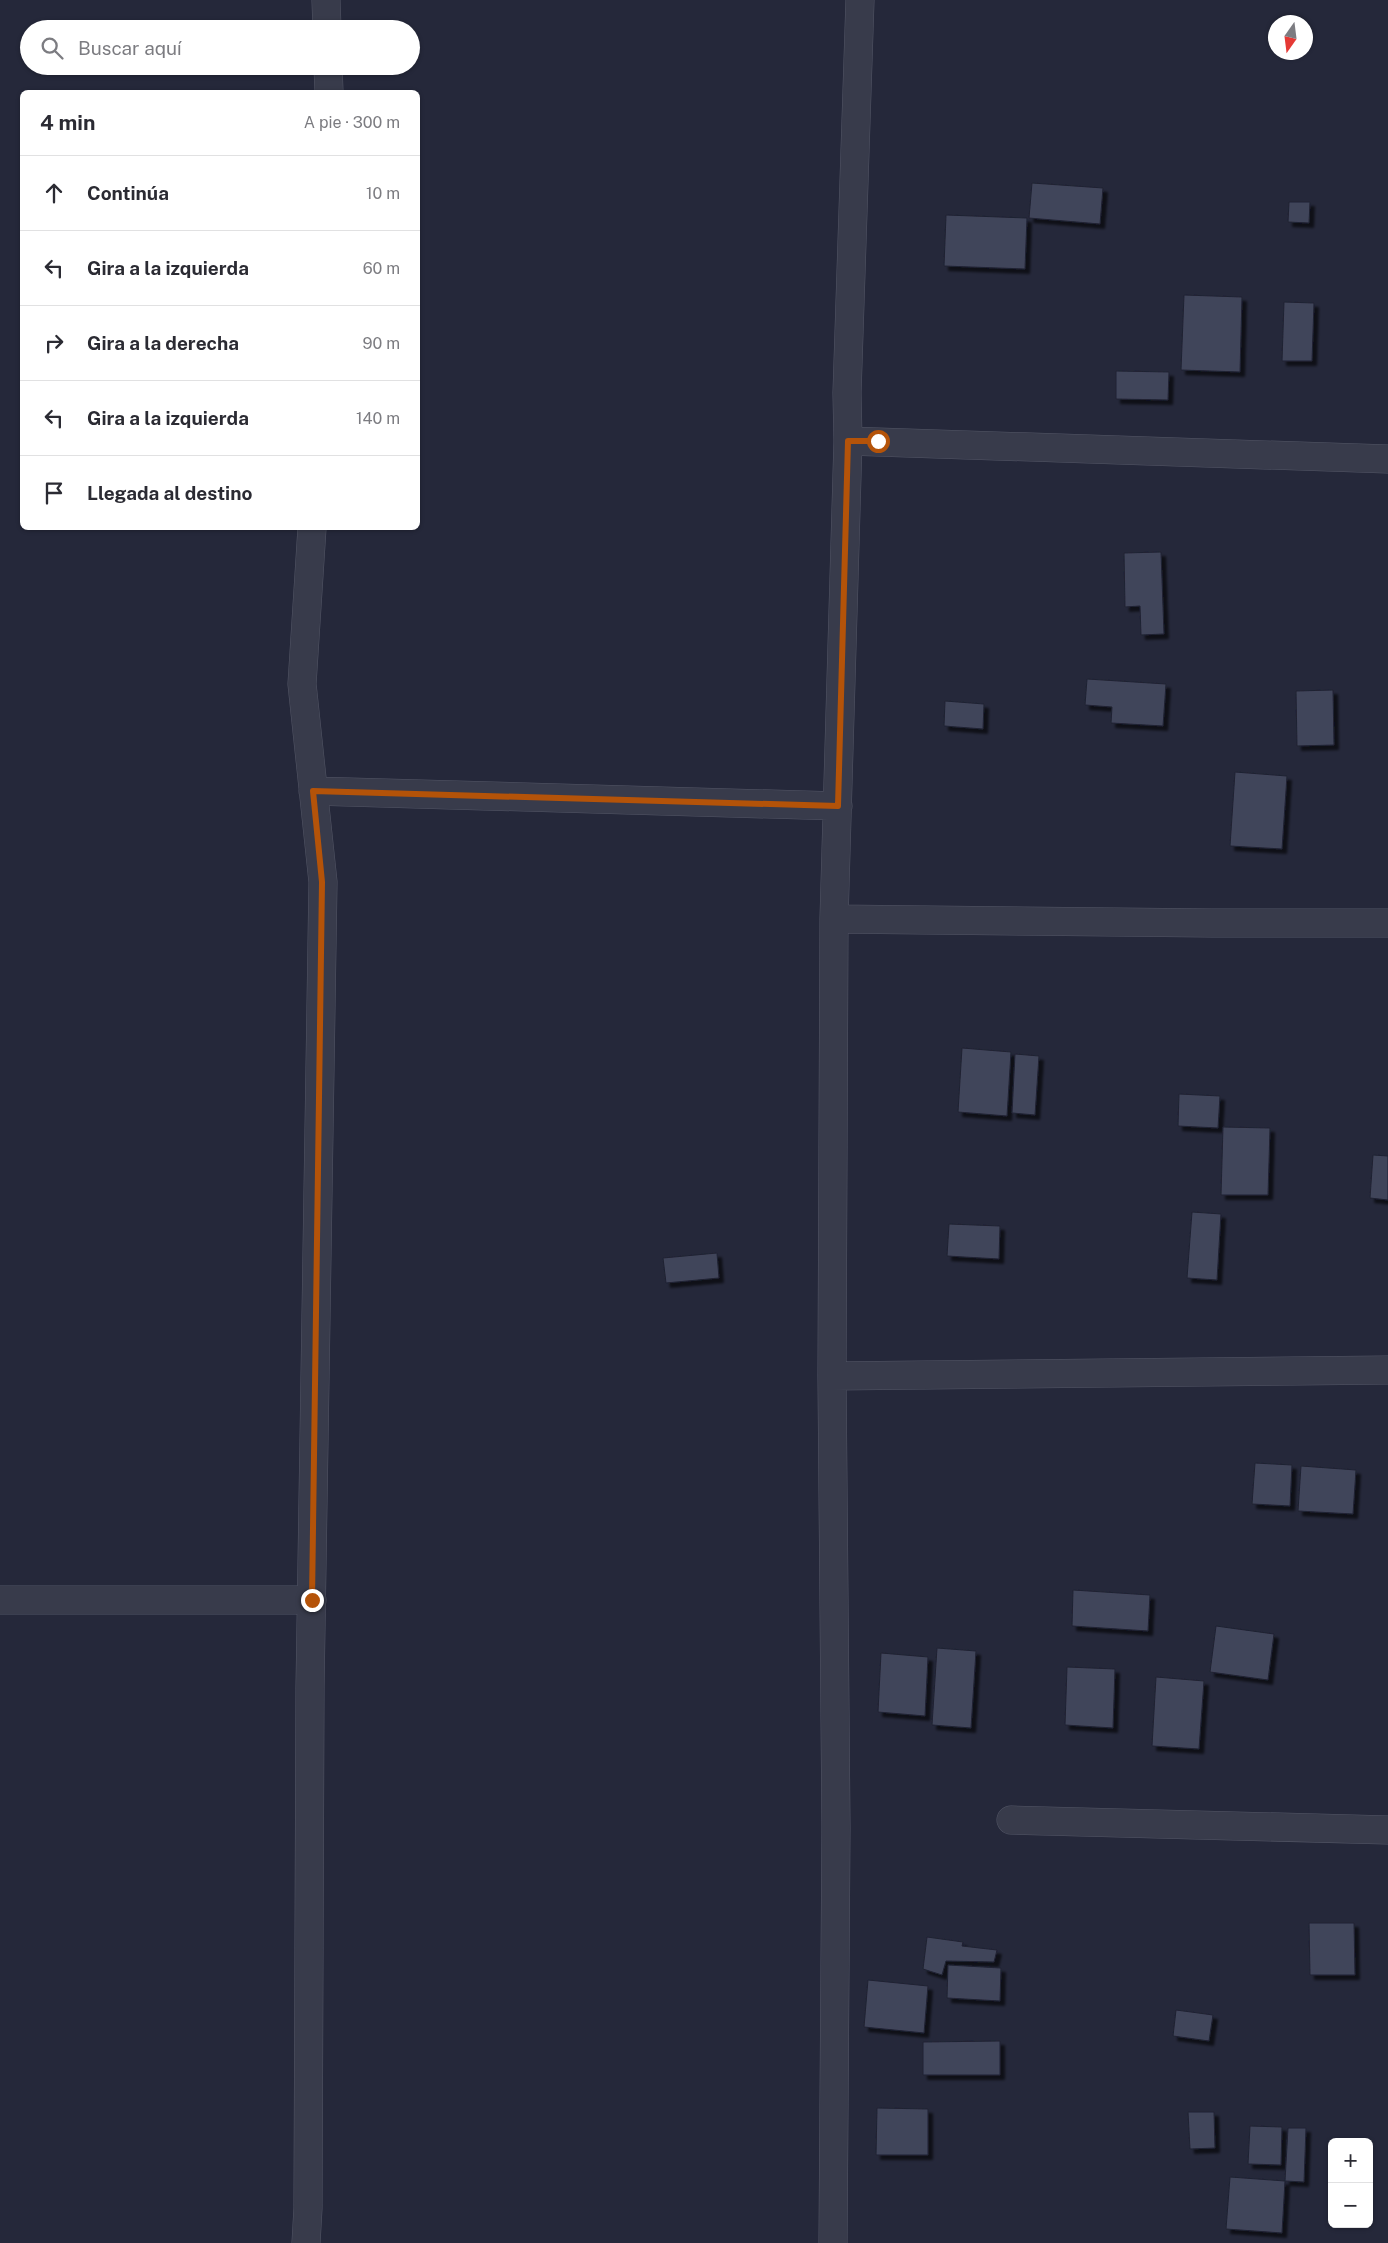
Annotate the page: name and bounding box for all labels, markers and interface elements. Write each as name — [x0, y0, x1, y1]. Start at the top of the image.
north arrow — [1268, 15, 1313, 60]
search box — [20, 20, 420, 75]
icon: search — [38, 34, 66, 62]
text: Buscar aquí — [78, 37, 182, 59]
text: 4 min — [40, 110, 95, 135]
text: A pie · 300 m — [304, 113, 400, 132]
icon: ahead — [40, 179, 68, 207]
text: Continúa — [87, 182, 169, 204]
text: 10 m — [366, 184, 400, 203]
icon: left — [40, 254, 68, 282]
text: Gira a la izquierda — [87, 257, 249, 279]
text: 60 m — [363, 259, 400, 278]
icon: right — [40, 329, 68, 357]
text: Gira a la derecha — [87, 332, 239, 354]
text: 90 m — [363, 334, 400, 353]
icon: left — [40, 404, 68, 432]
text: Gira a la izquierda — [87, 407, 249, 429]
text: 140 m — [356, 409, 400, 428]
route start — [867, 430, 890, 453]
icon: arrive — [40, 479, 68, 507]
text: Llegada al destino — [87, 482, 252, 504]
route end — [301, 1589, 324, 1612]
map controls — [1328, 2138, 1373, 2228]
button: + — [1328, 2138, 1373, 2183]
button: − — [1328, 2183, 1373, 2228]

